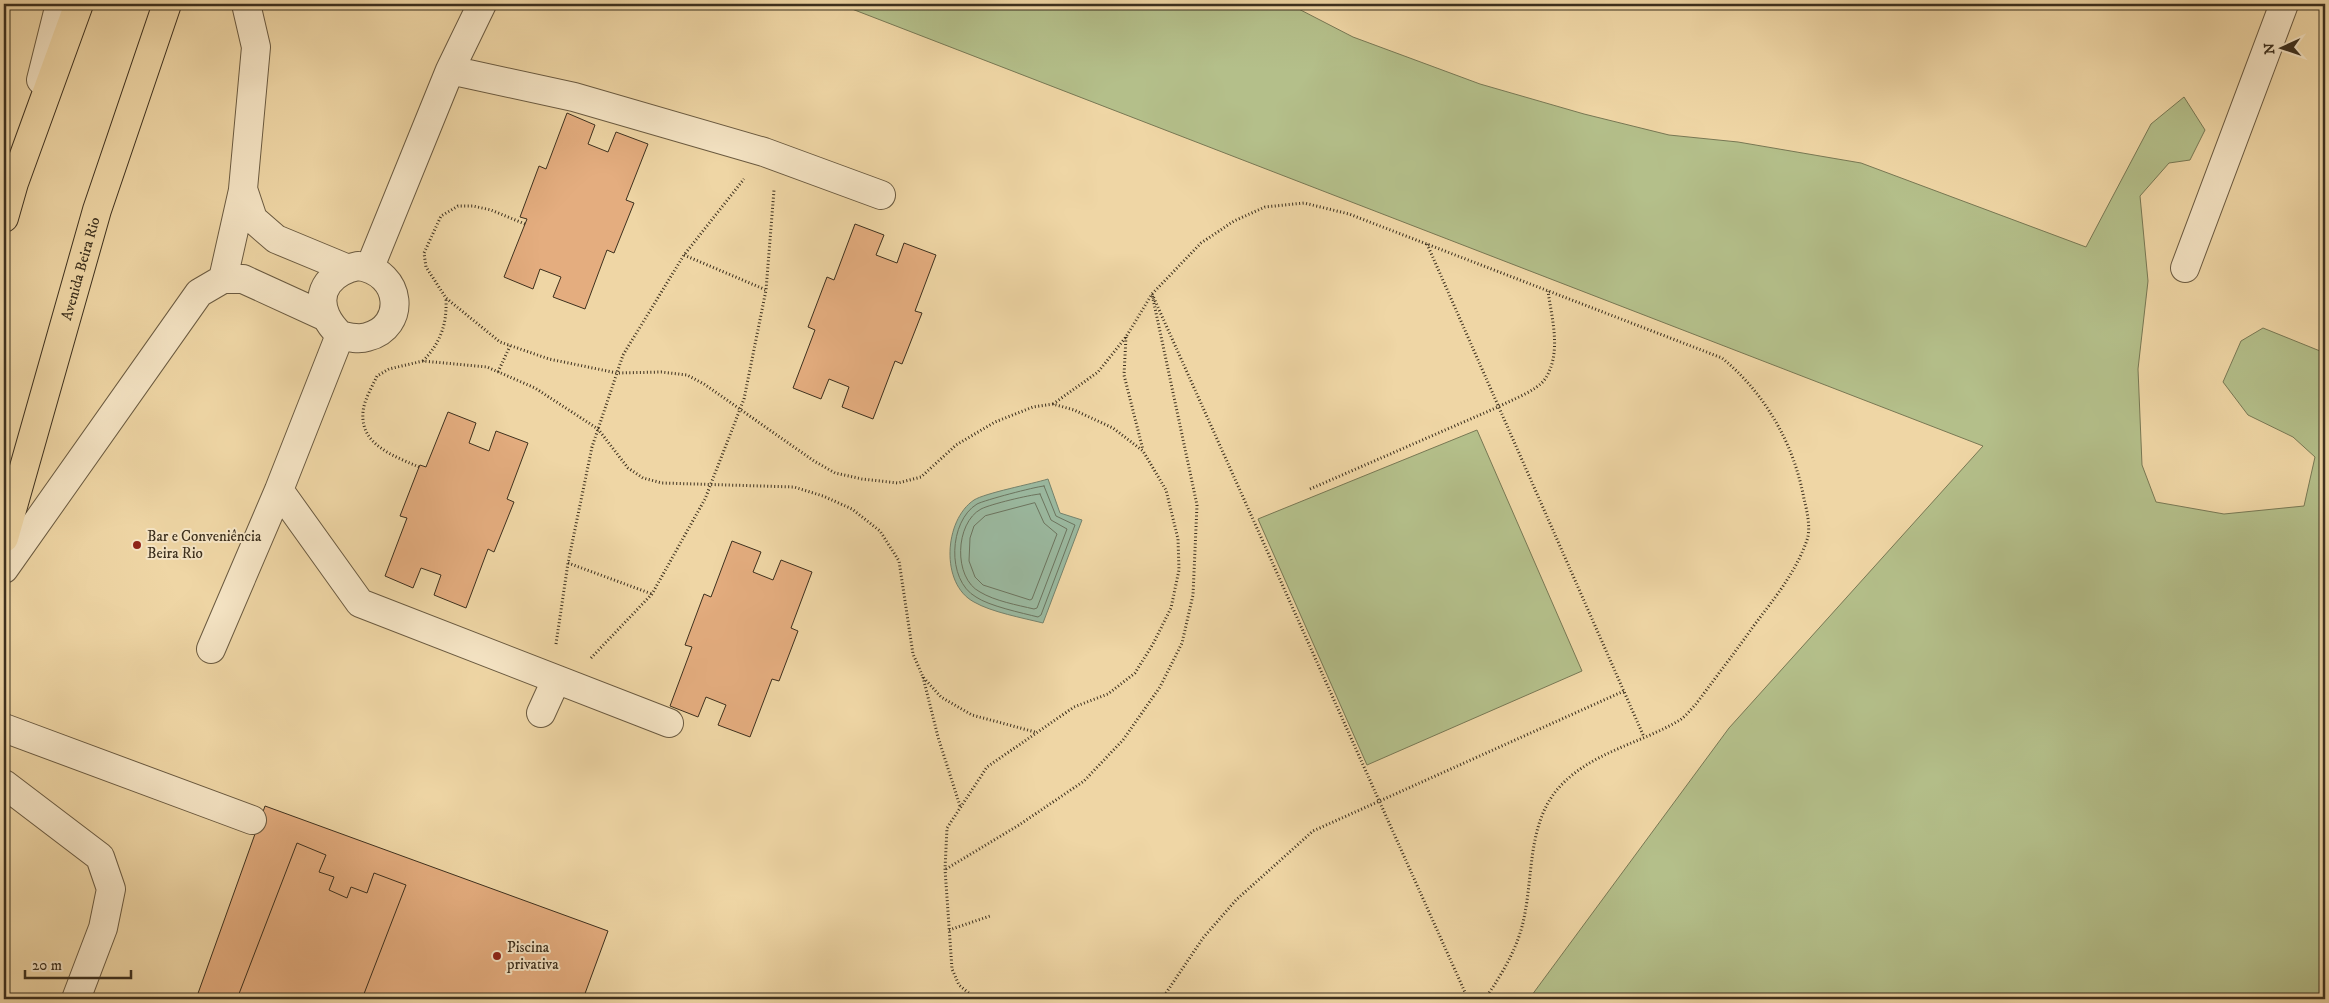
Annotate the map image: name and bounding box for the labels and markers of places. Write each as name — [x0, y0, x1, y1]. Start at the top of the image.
place label: Bar e Conveniência Beira Rio — [147, 527, 262, 563]
marker: Bar e Conveniência Beira Rio — [131, 539, 143, 551]
place label: Piscina privativa — [506, 938, 559, 974]
marker: Piscina privativa — [491, 950, 503, 962]

